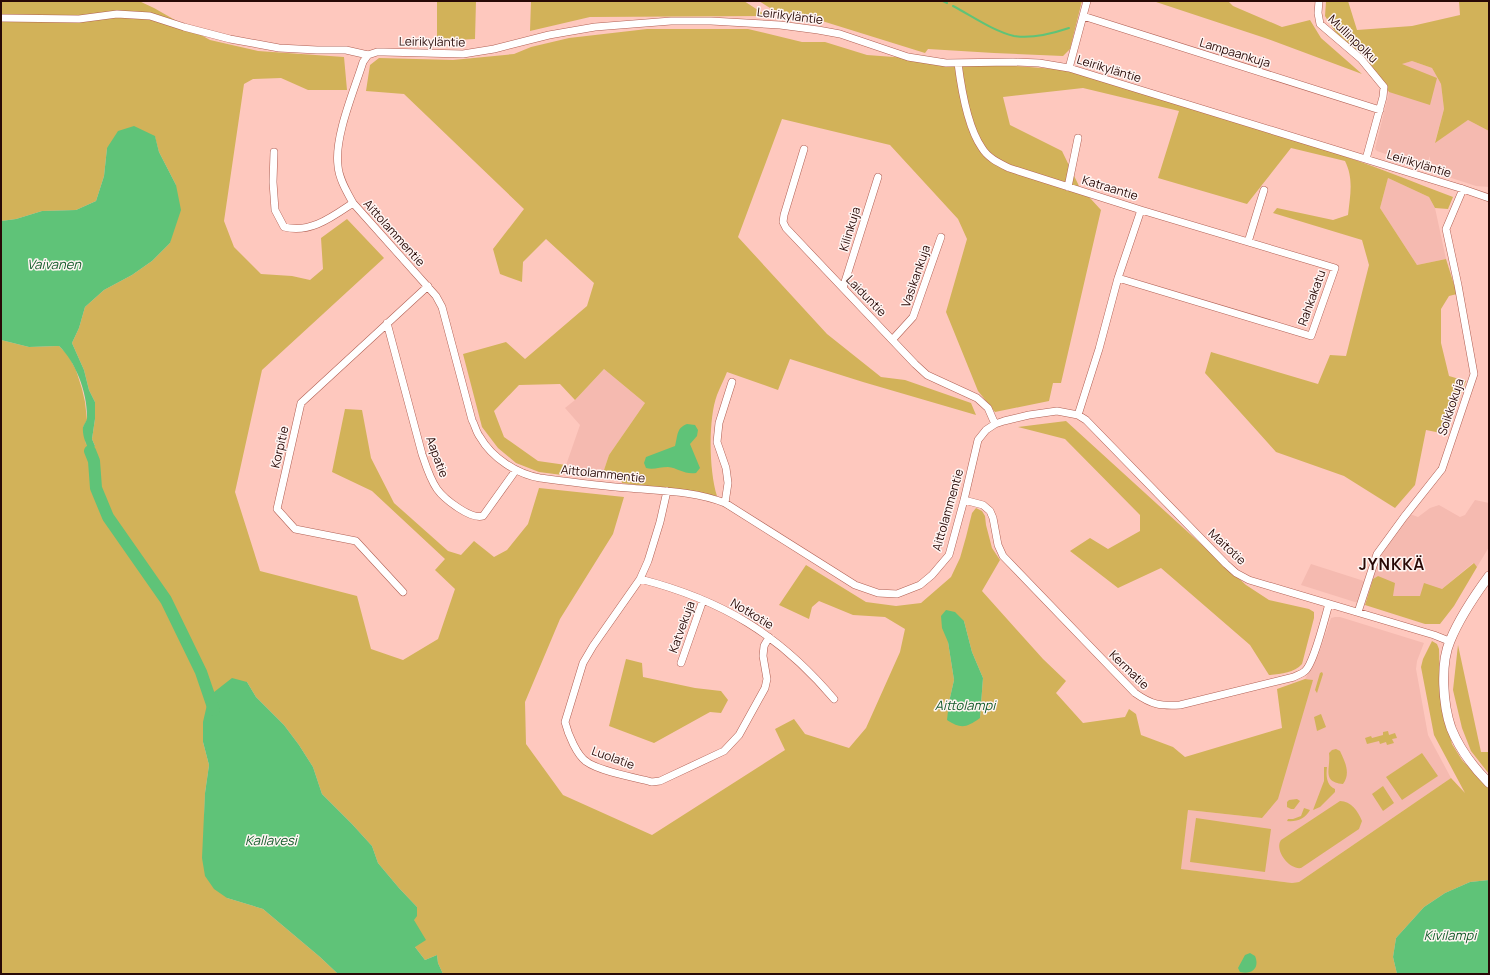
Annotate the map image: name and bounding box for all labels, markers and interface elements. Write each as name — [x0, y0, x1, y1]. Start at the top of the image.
street label: Leirikyläntie — [756, 3, 824, 28]
street label: Mullinpolku — [1325, 11, 1382, 67]
street label: Leirikyläntie — [399, 32, 465, 51]
street label: Lampaankuja — [1198, 34, 1273, 71]
street label: Leirikyläntie — [1075, 51, 1143, 86]
street label: Leirikyläntie — [1385, 146, 1453, 181]
street label: Katraantie — [1080, 171, 1140, 204]
street label: Aittolammentie — [360, 195, 429, 270]
street label: Kilinkuja — [835, 205, 864, 253]
street label: Vasikankuja — [897, 242, 934, 309]
water label: Vaivanen — [27, 255, 82, 273]
street label: Rahkakatu — [1294, 267, 1330, 328]
street label: Laiduntie — [842, 271, 890, 320]
street label: Soikkokuja — [1433, 376, 1468, 437]
street label: Korpitie — [266, 424, 293, 470]
street label: Aapatie — [422, 434, 453, 480]
street label: Aittolammentie — [560, 461, 646, 486]
street label: Aittolammentie — [928, 467, 967, 553]
street label: Maitotie — [1205, 525, 1250, 568]
district label: JYNKKÄ — [1359, 553, 1425, 575]
street label: Notkotie — [727, 594, 777, 633]
street label: Katvekuja — [664, 598, 699, 655]
street label: Kermatie — [1106, 646, 1153, 693]
water label: Aittolampi — [935, 696, 997, 714]
street label: Luolatie — [589, 742, 637, 773]
water label: Kallavesi — [245, 831, 299, 849]
water label: Kivilampi — [1424, 926, 1478, 944]

